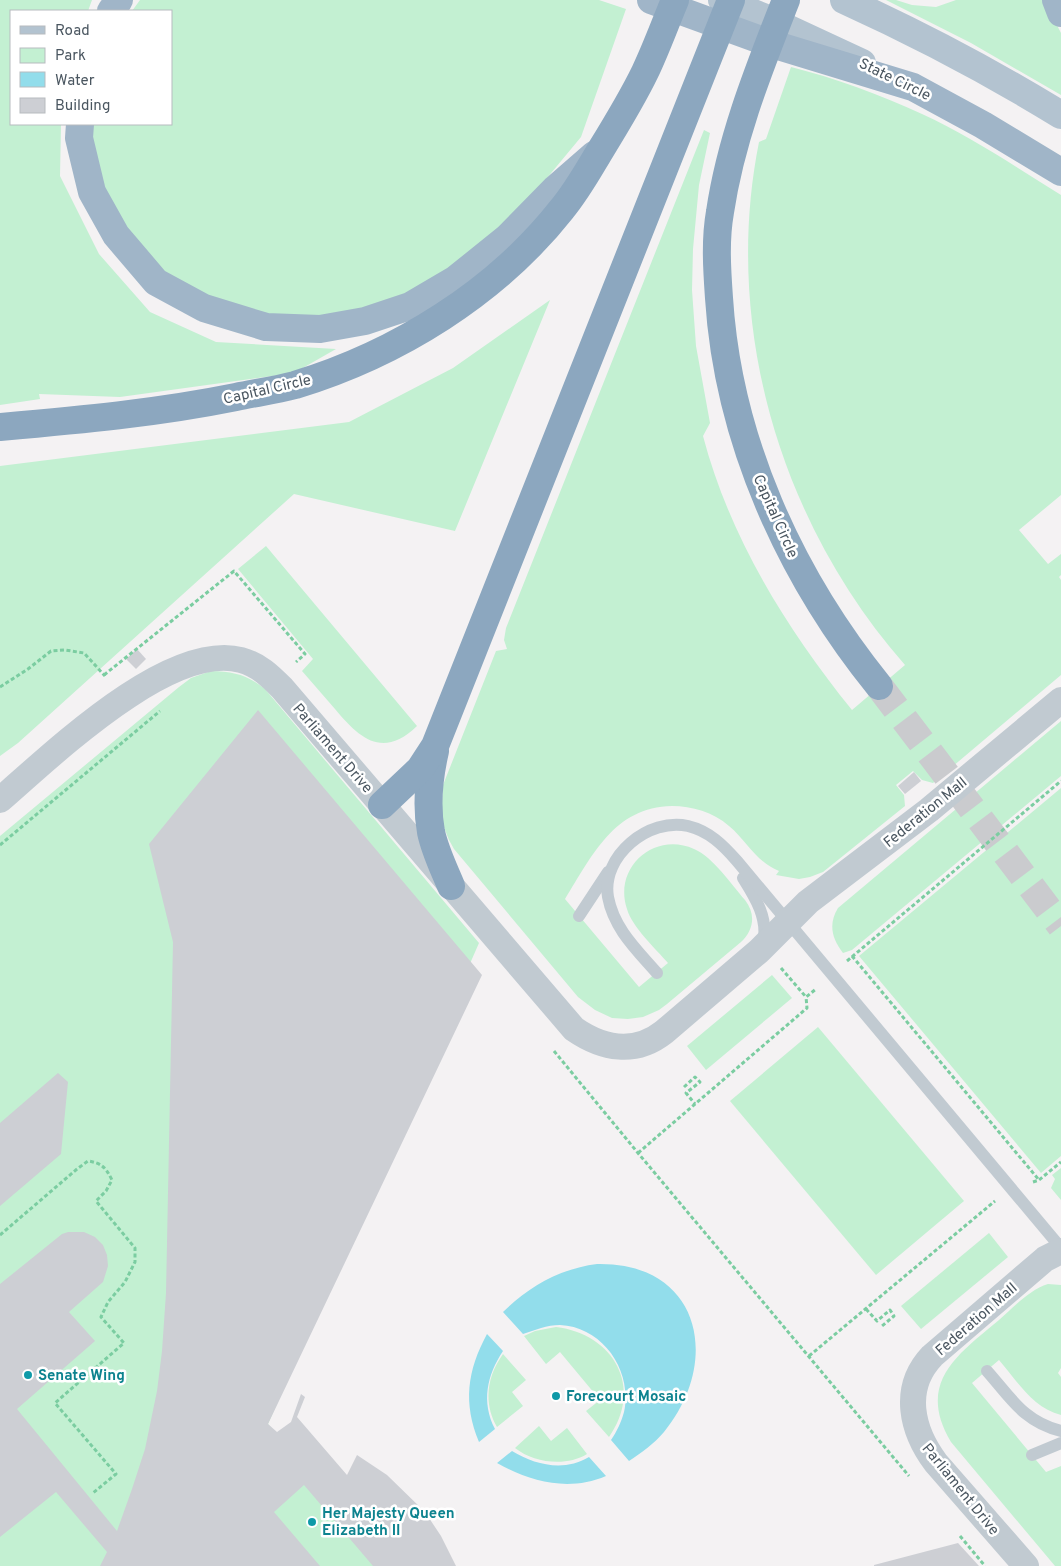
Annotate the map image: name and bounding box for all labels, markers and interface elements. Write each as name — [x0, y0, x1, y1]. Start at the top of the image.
legend — [10, 10, 172, 125]
text: Road — [55, 22, 90, 41]
text: Park — [55, 47, 86, 66]
street label: State Circle — [855, 55, 933, 106]
text: Water — [55, 72, 95, 91]
text: Building — [55, 97, 110, 116]
street label: Capital Circle — [222, 371, 313, 410]
street label: Capital Circle — [748, 472, 801, 561]
street label: Parliament Drive — [288, 700, 376, 798]
street label: Federation Mall — [880, 774, 972, 853]
street label: Federation Mall — [932, 1279, 1022, 1361]
place label: Senate Wing — [38, 1367, 125, 1386]
marker: Senate Wing — [22, 1369, 34, 1381]
place label: Forecourt Mosaic — [566, 1388, 686, 1407]
marker: Forecourt Mosaic — [550, 1390, 562, 1402]
street label: Parliament Drive — [917, 1440, 1003, 1540]
place label: Her Majesty Queen Elizabeth II — [322, 1505, 455, 1541]
marker: Her Majesty Queen Elizabeth II — [306, 1516, 318, 1528]

